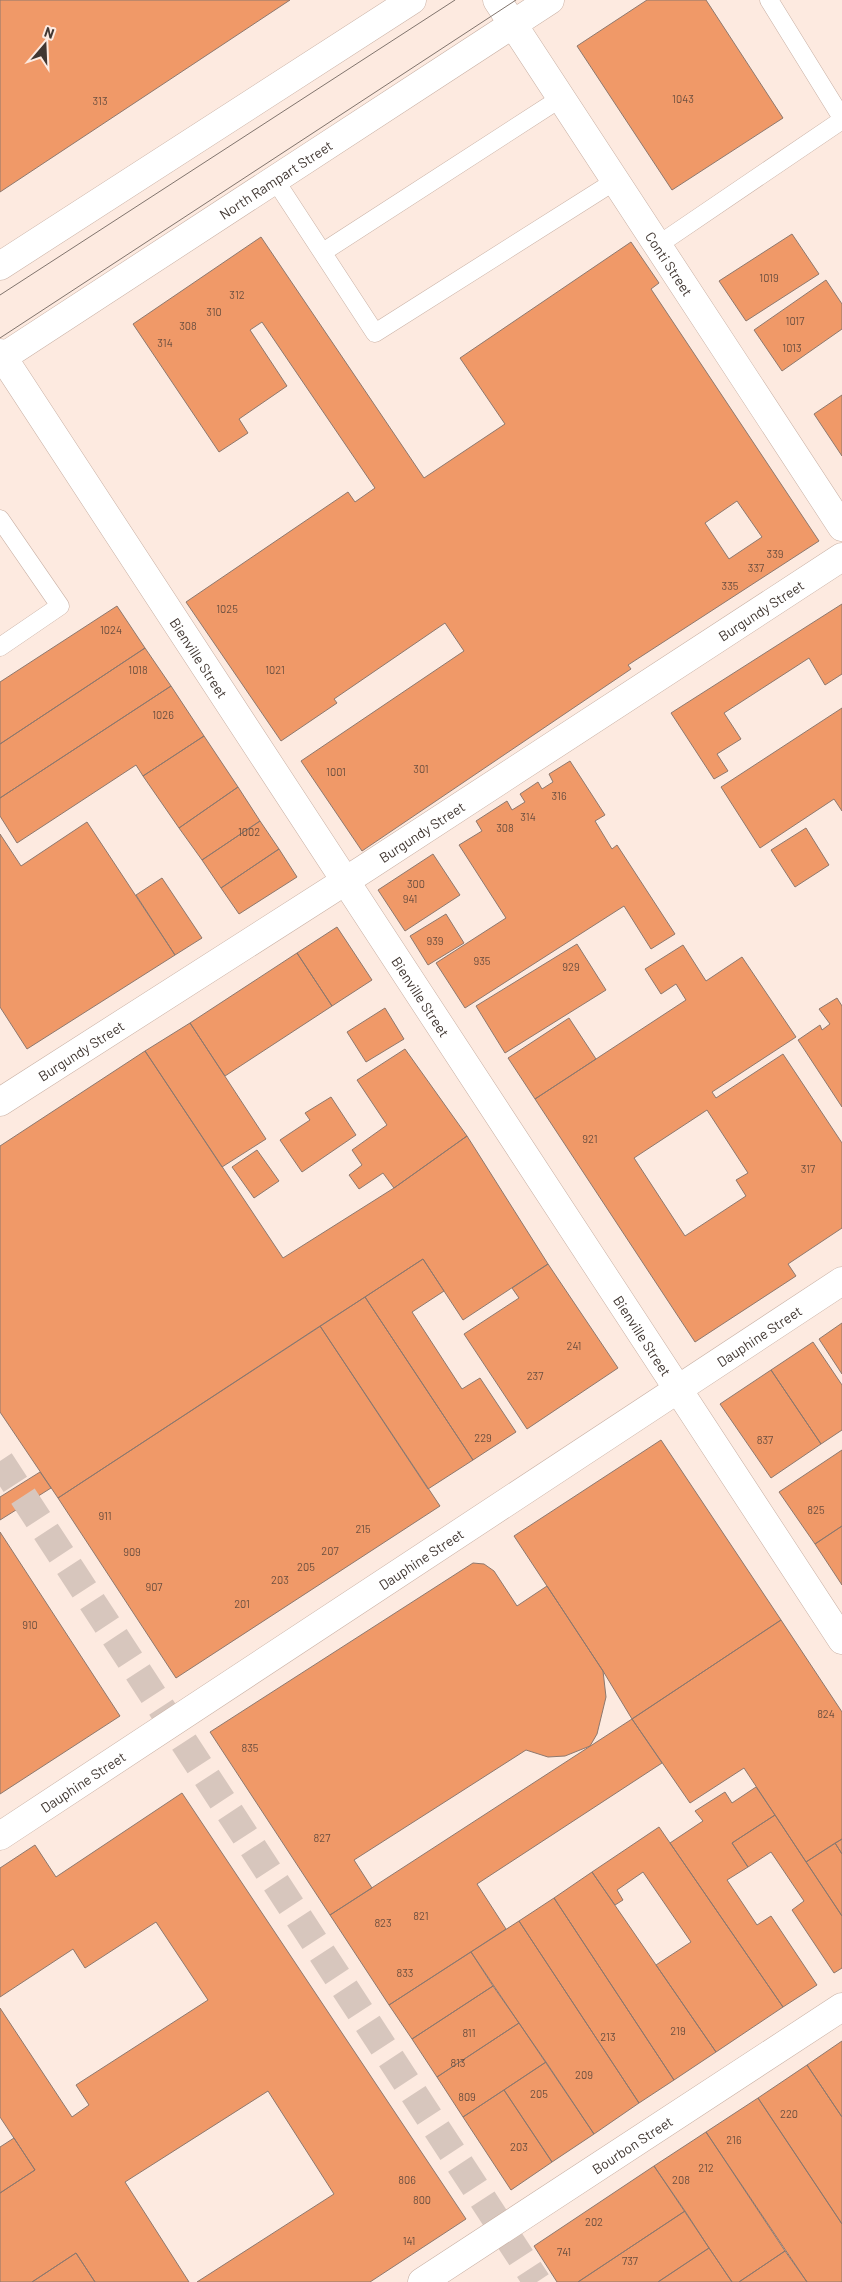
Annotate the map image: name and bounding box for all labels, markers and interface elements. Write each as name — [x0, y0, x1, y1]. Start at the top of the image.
north arrow — [20, 20, 70, 70]
text: N — [42, 23, 57, 42]
house number: 1043 — [672, 92, 694, 105]
house number: 313 — [92, 94, 108, 107]
street label: North Rampart Street — [216, 136, 335, 222]
street label: Conti Street — [642, 228, 697, 299]
house number: 1019 — [759, 271, 779, 284]
house number: 312 — [229, 288, 245, 301]
house number: 310 — [206, 305, 222, 318]
house number: 1017 — [786, 314, 804, 327]
house number: 308 — [179, 319, 197, 332]
house number: 314 — [157, 336, 173, 349]
house number: 1013 — [782, 341, 802, 354]
house number: 339 — [766, 547, 784, 560]
house number: 337 — [748, 561, 764, 574]
street label: Burgundy Street — [715, 576, 807, 644]
house number: 335 — [722, 579, 739, 592]
house number: 1025 — [216, 602, 238, 615]
street label: Bienville Street — [167, 614, 232, 701]
house number: 1024 — [100, 623, 122, 636]
house number: 1018 — [128, 663, 148, 676]
house number: 1021 — [265, 663, 285, 676]
house number: 1026 — [152, 708, 174, 721]
house number: 301 — [413, 762, 429, 775]
house number: 1001 — [326, 765, 346, 778]
house number: 316 — [551, 789, 567, 802]
street label: Burgundy Street — [376, 797, 468, 865]
house number: 314 — [520, 810, 536, 823]
house number: 308 — [496, 821, 514, 834]
house number: 1002 — [238, 825, 260, 838]
house number: 300 — [407, 877, 425, 890]
house number: 941 — [403, 892, 417, 905]
house number: 939 — [426, 934, 444, 947]
street label: Bienville Street — [389, 953, 453, 1040]
house number: 935 — [473, 954, 491, 967]
house number: 929 — [562, 960, 580, 973]
street label: Burgundy Street — [35, 1016, 127, 1084]
house number: 921 — [582, 1132, 598, 1145]
house number: 317 — [801, 1162, 815, 1175]
street label: Bienville Street — [610, 1292, 675, 1379]
street label: Dauphine Street — [713, 1302, 805, 1370]
house number: 241 — [567, 1339, 581, 1352]
house number: 237 — [527, 1369, 543, 1382]
house number: 229 — [474, 1431, 492, 1444]
house number: 837 — [757, 1433, 773, 1446]
house number: 825 — [807, 1503, 825, 1516]
house number: 911 — [98, 1509, 112, 1522]
house number: 215 — [355, 1522, 371, 1535]
street label: Dauphine Street — [375, 1525, 466, 1593]
house number: 207 — [321, 1544, 339, 1557]
house number: 909 — [123, 1545, 141, 1558]
house number: 205 — [297, 1560, 315, 1573]
house number: 203 — [271, 1573, 289, 1586]
house number: 907 — [145, 1580, 163, 1593]
house number: 201 — [234, 1597, 250, 1610]
house number: 910 — [22, 1618, 38, 1631]
house number: 824 — [817, 1707, 835, 1720]
house number: 835 — [241, 1741, 259, 1754]
street label: Dauphine Street — [37, 1747, 128, 1816]
house number: 827 — [314, 1831, 330, 1844]
house number: 821 — [413, 1909, 429, 1922]
house number: 823 — [374, 1916, 392, 1929]
house number: 833 — [396, 1966, 414, 1979]
house number: 219 — [670, 2024, 686, 2037]
house number: 811 — [462, 2026, 476, 2039]
house number: 213 — [600, 2030, 616, 2043]
house number: 813 — [451, 2056, 465, 2069]
house number: 209 — [575, 2068, 593, 2081]
house number: 205 — [530, 2087, 548, 2100]
house number: 809 — [458, 2090, 476, 2103]
house number: 220 — [780, 2107, 798, 2120]
street label: Bourbon Street — [588, 2112, 675, 2177]
house number: 216 — [726, 2133, 742, 2146]
house number: 203 — [510, 2140, 528, 2153]
house number: 212 — [698, 2161, 714, 2174]
house number: 806 — [398, 2173, 416, 2186]
house number: 208 — [672, 2173, 690, 2186]
house number: 800 — [413, 2193, 431, 2206]
house number: 202 — [585, 2215, 603, 2228]
house number: 141 — [403, 2234, 415, 2247]
house number: 741 — [557, 2245, 571, 2258]
house number: 737 — [622, 2254, 638, 2267]

